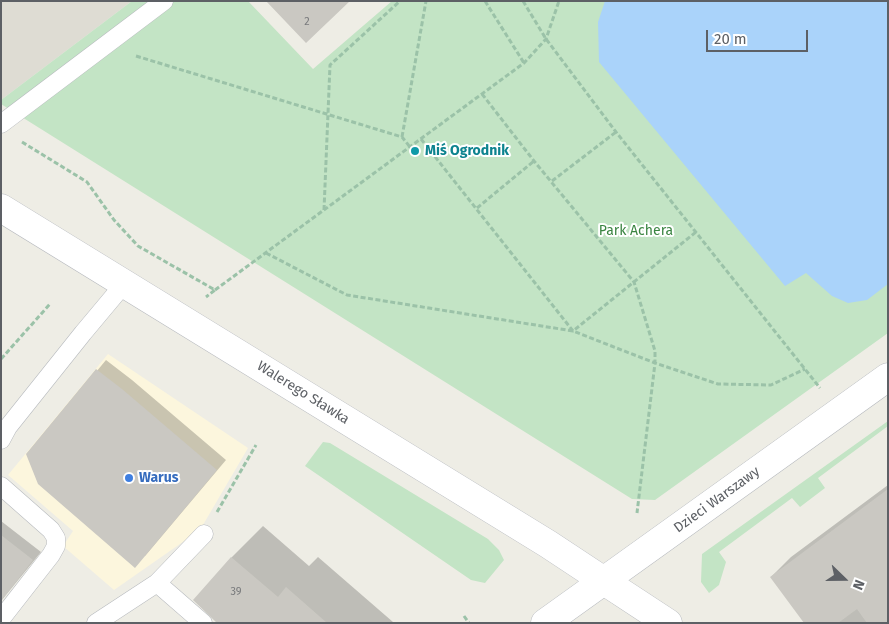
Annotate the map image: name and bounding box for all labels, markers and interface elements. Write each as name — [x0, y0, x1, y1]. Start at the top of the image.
house number: 2 — [304, 15, 310, 29]
scale bar — [709, 20, 812, 52]
text: 20 m — [714, 30, 747, 48]
place label: Miś Ogrodnik — [425, 143, 509, 159]
marker: Miś Ogrodnik — [409, 145, 421, 157]
park label: Park Achera — [599, 223, 673, 239]
street label: Walerego Sławka — [254, 358, 352, 428]
street label: Dzieci Warszawy — [671, 463, 763, 537]
place label: Warus — [139, 470, 178, 486]
marker: Warus — [123, 472, 135, 484]
north arrow — [819, 554, 869, 604]
text: N — [849, 577, 868, 592]
house number: 39 — [230, 585, 242, 599]

